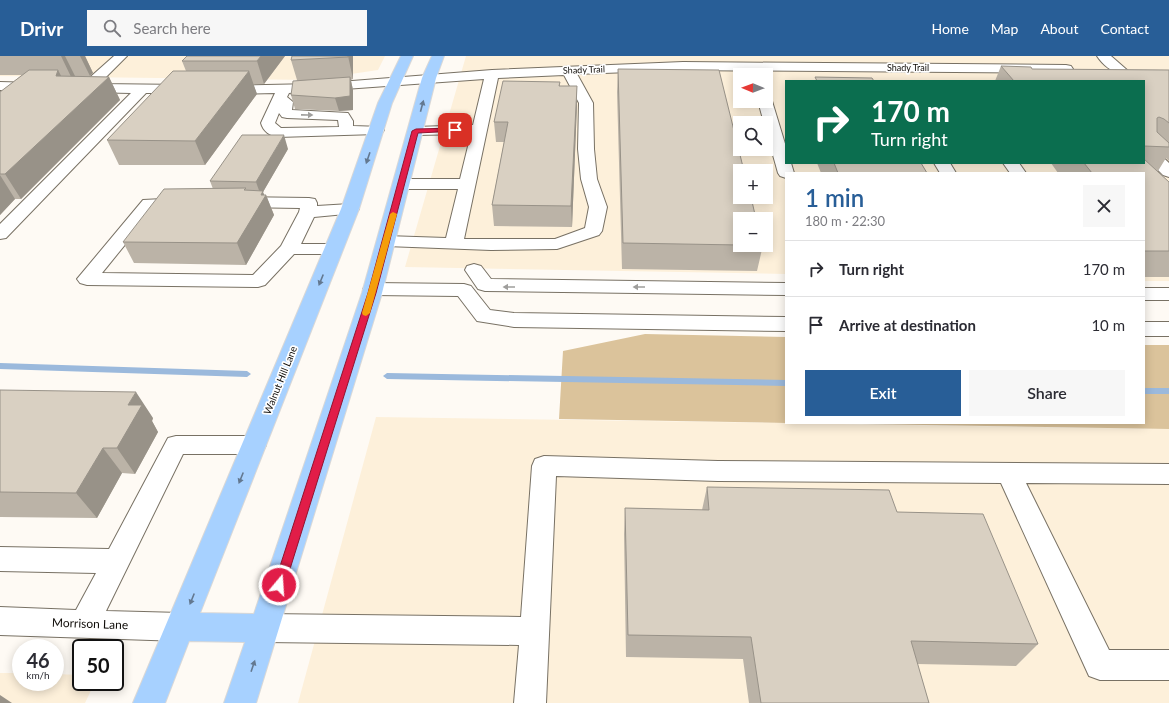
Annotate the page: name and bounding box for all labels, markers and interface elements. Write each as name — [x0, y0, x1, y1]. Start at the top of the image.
search box — [87, 10, 367, 46]
text: Drivr — [20, 17, 63, 40]
icon: search — [101, 17, 123, 39]
text: Search here — [133, 19, 211, 37]
text: Home — [931, 20, 969, 37]
text: Map — [991, 20, 1018, 37]
text: About — [1040, 20, 1078, 37]
text: Contact — [1100, 20, 1149, 37]
street label: Shady Trail — [887, 62, 929, 73]
street label: Shady Trail — [563, 63, 605, 76]
north arrow — [733, 68, 773, 108]
map controls — [733, 68, 773, 252]
text: 170 m — [871, 94, 950, 128]
icon: right — [805, 96, 857, 148]
one-way arrow — [419, 100, 425, 112]
one-way arrow — [301, 112, 314, 118]
pin — [438, 113, 472, 147]
button: search — [733, 116, 773, 156]
icon: arrive — [444, 119, 466, 141]
text: Turn right — [871, 128, 948, 150]
one-way arrow — [364, 153, 370, 165]
button: + — [733, 164, 773, 204]
text: 1 min — [805, 183, 864, 212]
button: close — [1083, 185, 1125, 227]
button: − — [733, 212, 773, 252]
text: 180 m · 22:30 — [805, 213, 885, 229]
icon: right — [805, 258, 827, 280]
text: Turn right — [839, 260, 904, 278]
text: 170 m — [1083, 260, 1125, 278]
one-way arrow — [318, 274, 324, 285]
one-way arrow — [503, 283, 515, 290]
one-way arrow — [632, 284, 645, 290]
icon: arrive — [805, 314, 827, 336]
text: Arrive at destination — [839, 316, 976, 334]
text: 10 m — [1091, 316, 1125, 334]
street label: Walnut Hill Lane — [261, 344, 299, 416]
button: Exit — [805, 370, 961, 416]
button: Share — [969, 370, 1125, 416]
one-way arrow — [238, 473, 244, 484]
position arrow — [258, 564, 300, 606]
one-way arrow — [189, 593, 195, 605]
street label: Morrison Lane — [52, 615, 128, 632]
speed limit sign: 50 — [72, 639, 124, 691]
text: 46 — [26, 648, 50, 672]
one-way arrow — [250, 660, 256, 672]
text: km/h — [26, 669, 50, 681]

